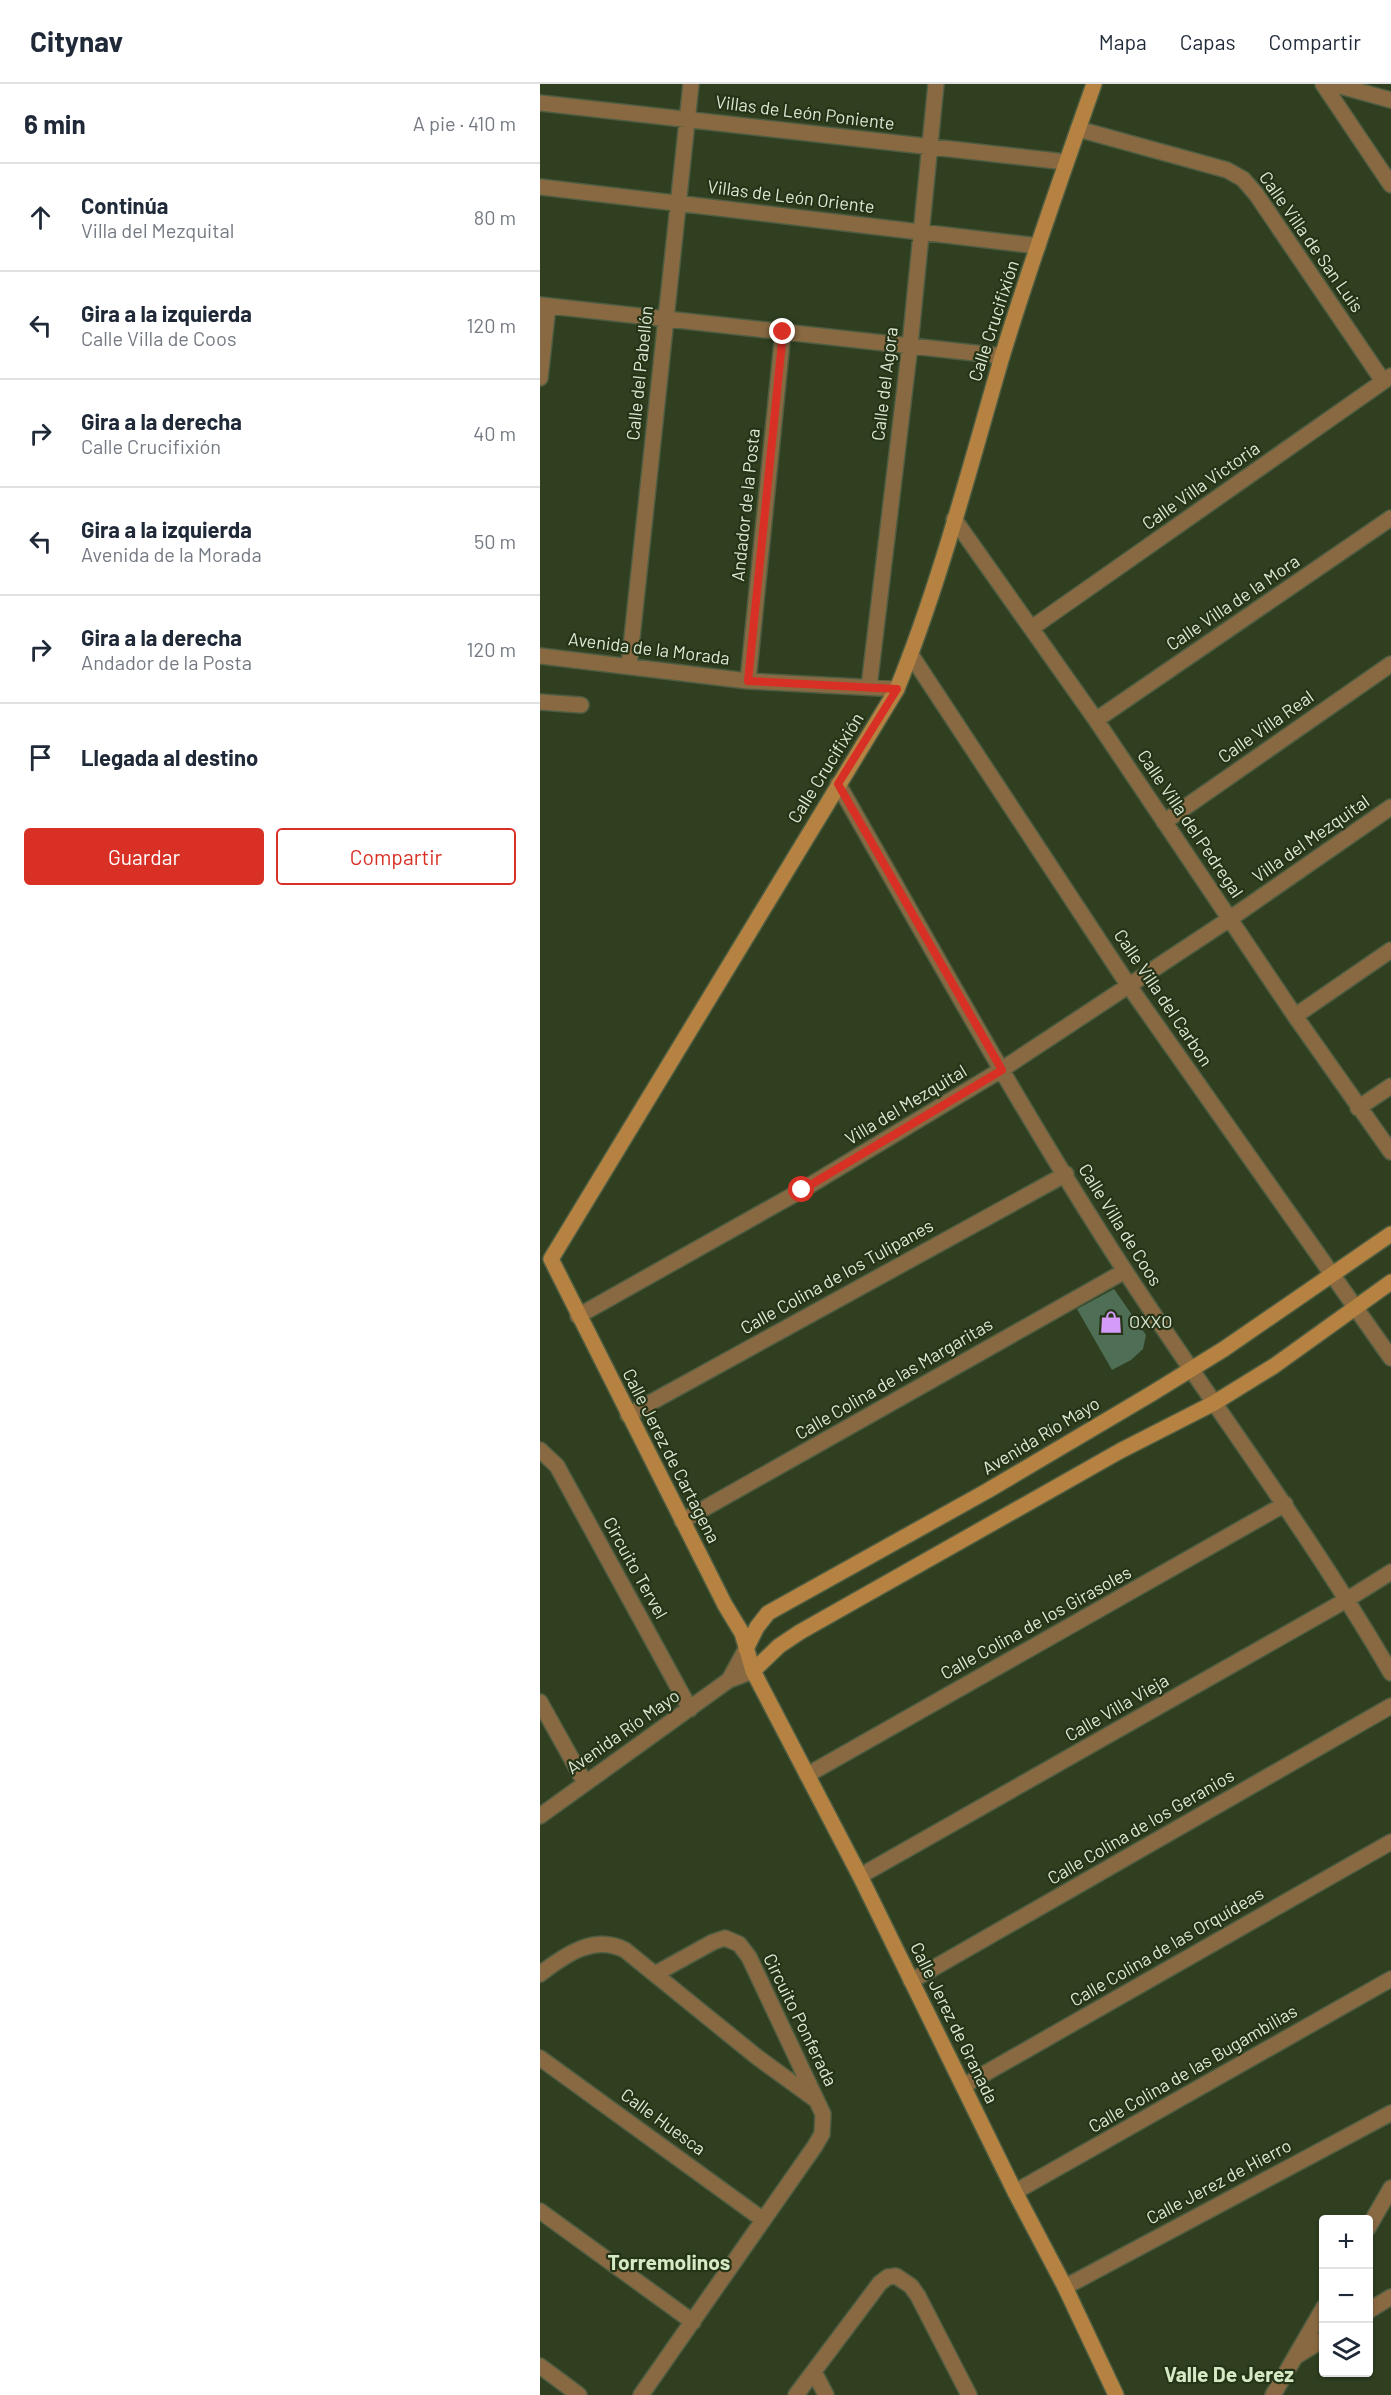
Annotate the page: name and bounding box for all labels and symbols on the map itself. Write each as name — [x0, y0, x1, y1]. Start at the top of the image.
street label: Villas de León Poniente — [714, 90, 896, 134]
street label: Calle Villa de San Luis — [1255, 167, 1369, 316]
street label: Villas de León Oriente — [706, 175, 876, 217]
street label: Calle Crucifixión — [963, 257, 1023, 384]
street label: Calle del Pabellón — [621, 304, 657, 441]
route end — [769, 318, 795, 344]
street label: Calle del Agora — [866, 326, 902, 442]
street label: Andador de la Posta — [726, 427, 764, 583]
street label: Calle Villa Victoria — [1137, 436, 1264, 534]
street label: Calle Villa de la Mora — [1162, 549, 1303, 655]
street label: Avenida de la Morada — [567, 627, 731, 669]
street label: Calle Villa Real — [1213, 685, 1317, 767]
street label: Calle Crucifixión — [782, 708, 868, 827]
street label: Calle Villa del Pedregal — [1133, 745, 1249, 902]
street label: Villa del Mezquital — [1248, 790, 1373, 887]
street label: Calle Villa del Carbon — [1110, 925, 1218, 1070]
street label: Villa del Mezquital — [841, 1059, 970, 1149]
street label: Calle Villa de Coos — [1074, 1159, 1167, 1290]
route start — [788, 1176, 814, 1202]
street label: Calle Colina de los Tulipanes — [736, 1214, 937, 1338]
shop icon: OXXO — [1098, 1309, 1124, 1335]
place label: OXXO — [1129, 1310, 1172, 1332]
street label: Calle Colina de las Margaritas — [791, 1312, 996, 1444]
street label: Calle Jerez de Cartagena — [618, 1365, 725, 1546]
street label: Avenida Río Mayo — [978, 1391, 1103, 1479]
street label: Circuito Tervel — [599, 1513, 673, 1622]
street label: Calle Colina de los Girasoles — [936, 1560, 1135, 1684]
street label: Calle Villa Vieja — [1061, 1669, 1172, 1746]
street label: Avenida Río Mayo — [562, 1684, 683, 1778]
street label: Calle Colina de los Geranios — [1043, 1764, 1238, 1889]
street label: Calle Colina de las Orquídeas — [1066, 1882, 1267, 2011]
street label: Calle Jerez de Granada — [906, 1938, 1004, 2107]
street label: Circuito Ponferada — [759, 1950, 843, 2090]
street label: Calle Colina de las Bugambilias — [1084, 1999, 1301, 2137]
street label: Calle Huesca — [617, 2083, 710, 2159]
street label: Calle Jerez de Hierro — [1142, 2134, 1295, 2229]
district label: Torremolinos — [608, 2249, 730, 2274]
district label: Valle De Jerez — [1164, 2361, 1294, 2386]

